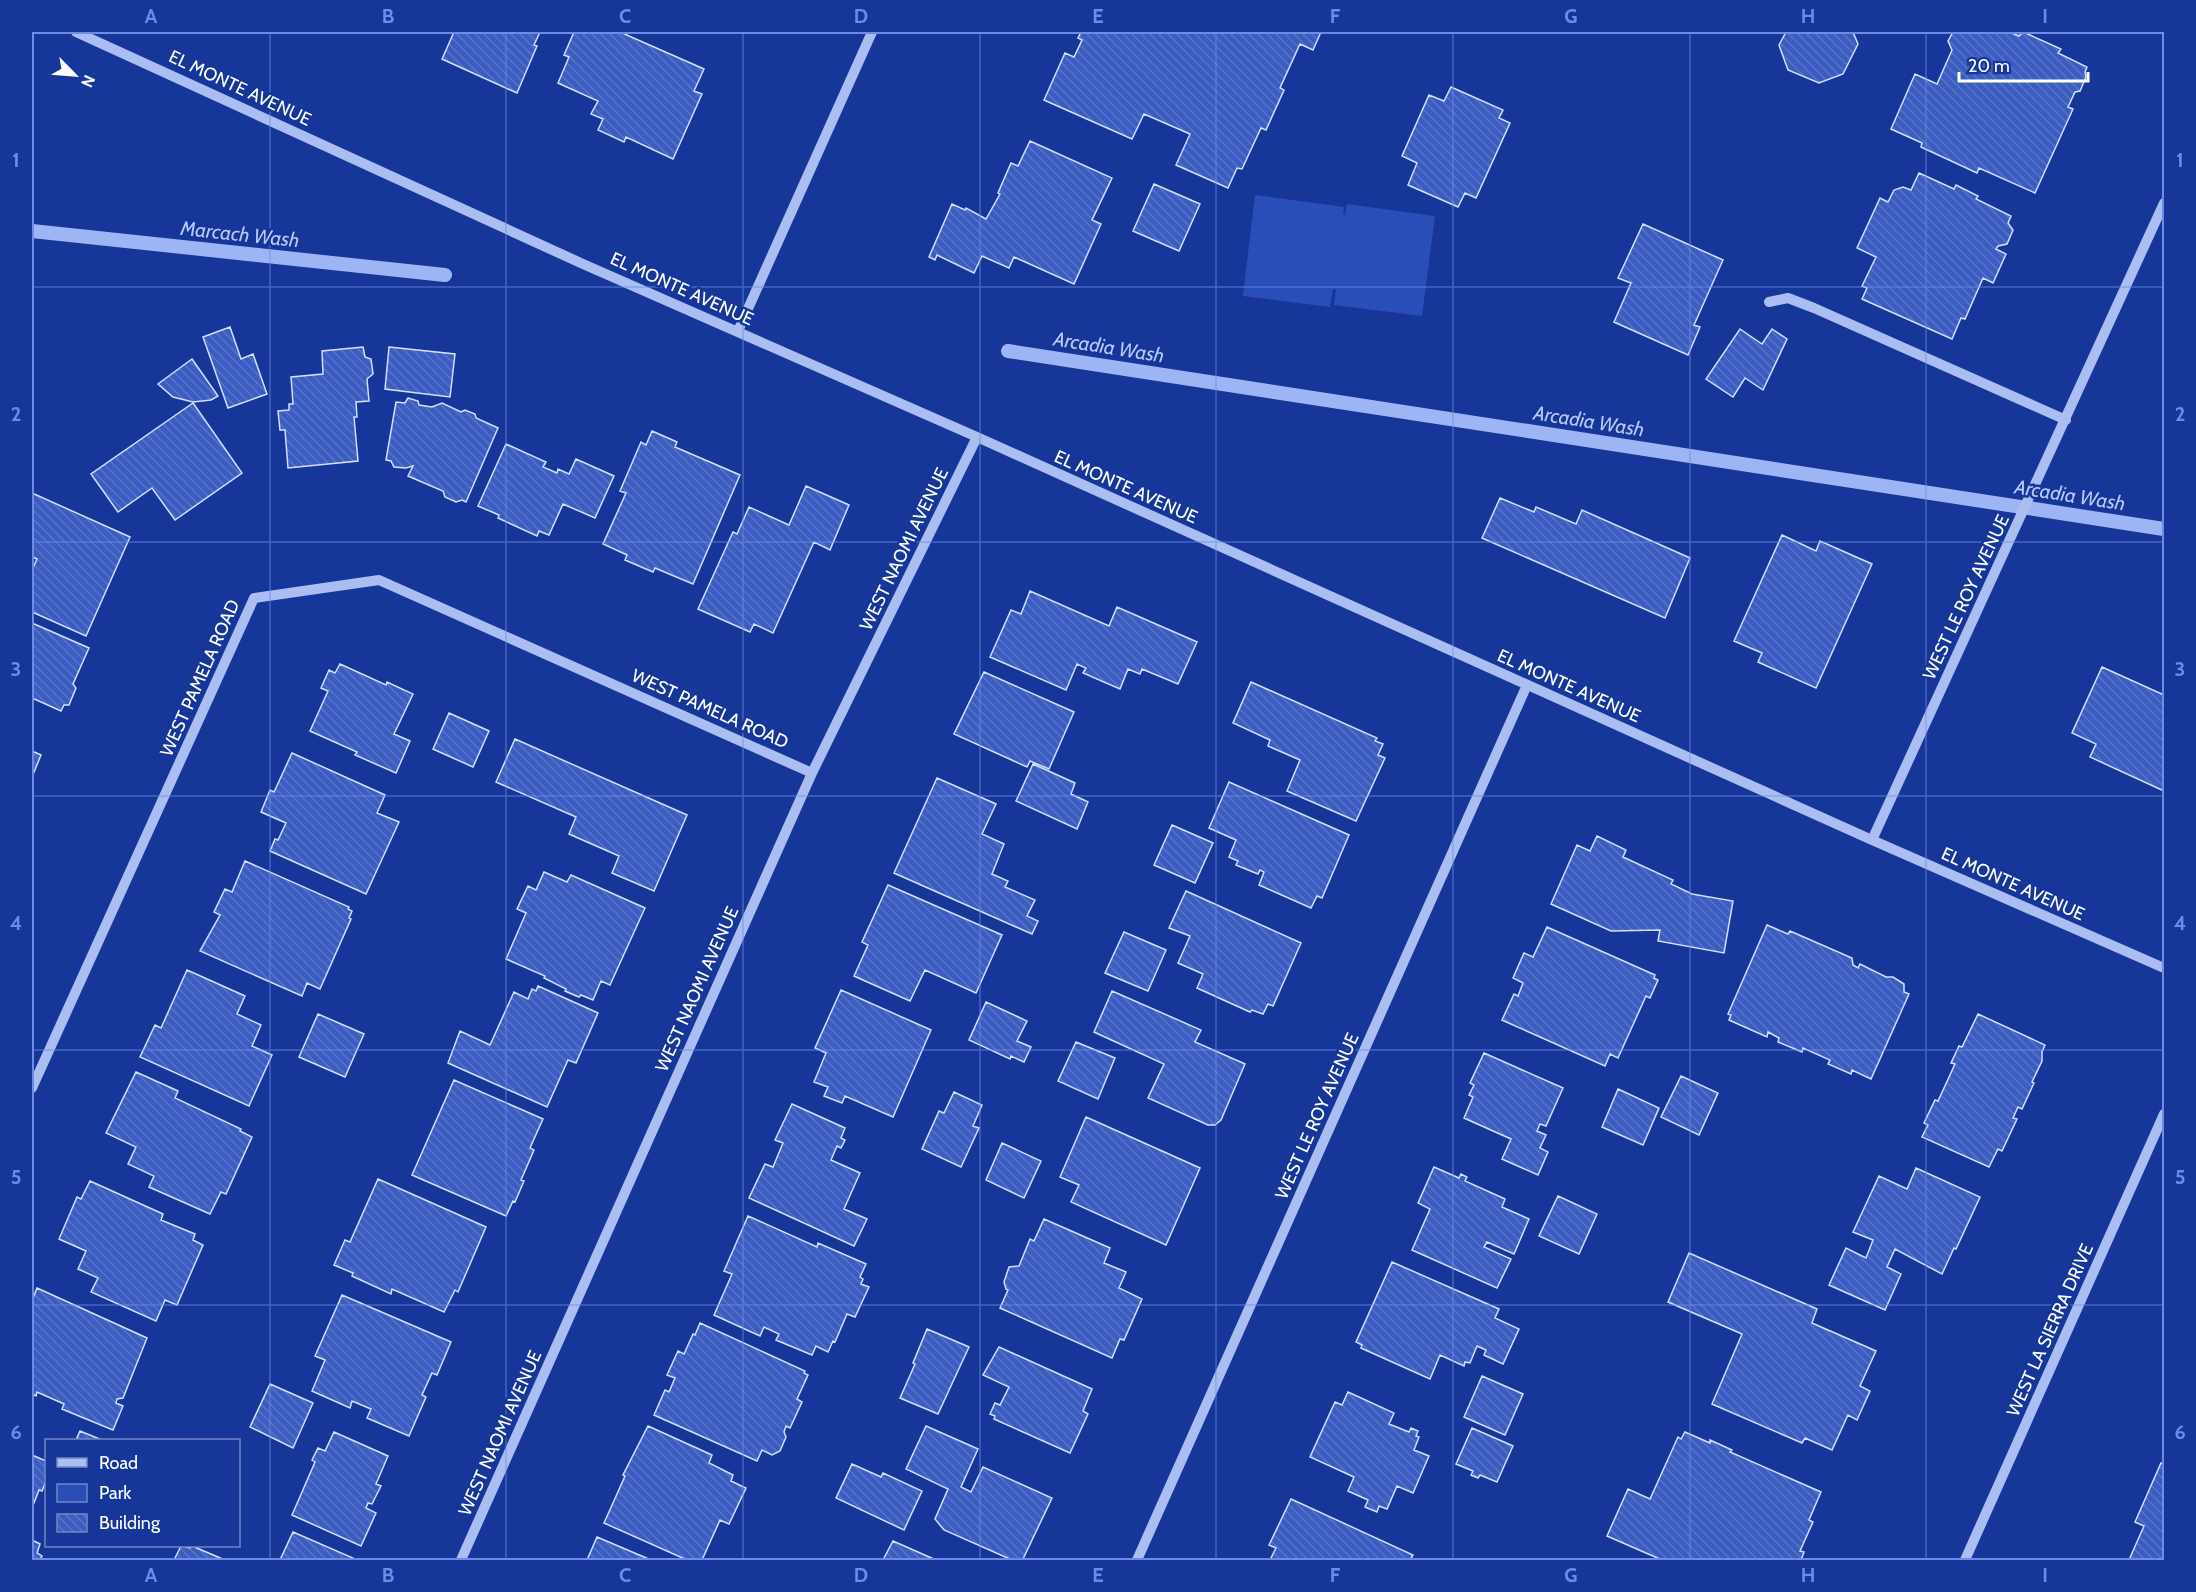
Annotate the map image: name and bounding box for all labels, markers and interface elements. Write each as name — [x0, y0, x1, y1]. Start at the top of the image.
text: A — [145, 4, 158, 28]
text: B — [382, 4, 394, 28]
text: C — [619, 4, 631, 28]
text: D — [854, 4, 868, 28]
text: E — [1092, 4, 1104, 28]
text: F — [1330, 4, 1341, 28]
text: G — [1564, 4, 1578, 28]
text: H — [1801, 4, 1815, 28]
text: I — [2042, 4, 2048, 28]
north arrow — [45, 45, 105, 105]
street label: EL MONTE AVENUE — [165, 45, 315, 131]
scale bar — [1959, 45, 2088, 83]
text: 20 m — [1968, 55, 2010, 77]
text: N — [77, 72, 99, 90]
text: 1 — [12, 148, 20, 172]
text: 1 — [2176, 148, 2184, 172]
water label: Marcach Wash — [179, 216, 300, 252]
street label: EL MONTE AVENUE — [607, 248, 757, 330]
water label: Arcadia Wash — [1051, 326, 1166, 368]
water label: Arcadia Wash — [1531, 400, 1646, 442]
text: 2 — [11, 402, 21, 426]
text: 2 — [2175, 402, 2185, 426]
street label: EL MONTE AVENUE — [1051, 446, 1201, 528]
street label: WEST NAOMI AVENUE — [855, 464, 953, 634]
water label: Arcadia Wash — [2012, 474, 2127, 516]
street label: WEST LE ROY AVENUE — [1918, 511, 2014, 683]
street label: WEST PAMELA ROAD — [156, 596, 244, 760]
street label: EL MONTE AVENUE — [1494, 645, 1644, 727]
text: 3 — [11, 657, 21, 681]
text: 3 — [2175, 657, 2185, 681]
street label: WEST PAMELA ROAD — [628, 665, 792, 753]
street label: EL MONTE AVENUE — [1938, 843, 2088, 925]
street label: WEST NAOMI AVENUE — [651, 903, 743, 1075]
text: 4 — [10, 911, 22, 935]
text: 4 — [2174, 911, 2186, 935]
street label: WEST LE ROY AVENUE — [1270, 1030, 1364, 1202]
text: 5 — [11, 1165, 21, 1189]
text: 5 — [2175, 1165, 2185, 1189]
street label: WEST LA SIERRA DRIVE — [2002, 1240, 2098, 1420]
street label: WEST NAOMI AVENUE — [454, 1347, 546, 1519]
text: 6 — [10, 1420, 22, 1444]
text: 6 — [2174, 1420, 2186, 1444]
legend — [45, 1439, 240, 1547]
text: Road — [99, 1452, 138, 1474]
text: Park — [99, 1482, 132, 1504]
text: Building — [99, 1512, 161, 1534]
text: A — [145, 1563, 158, 1587]
text: B — [382, 1563, 394, 1587]
text: C — [619, 1563, 631, 1587]
text: D — [854, 1563, 868, 1587]
text: E — [1092, 1563, 1104, 1587]
text: F — [1330, 1563, 1341, 1587]
text: G — [1564, 1563, 1578, 1587]
text: H — [1801, 1563, 1815, 1587]
text: I — [2042, 1563, 2048, 1587]

